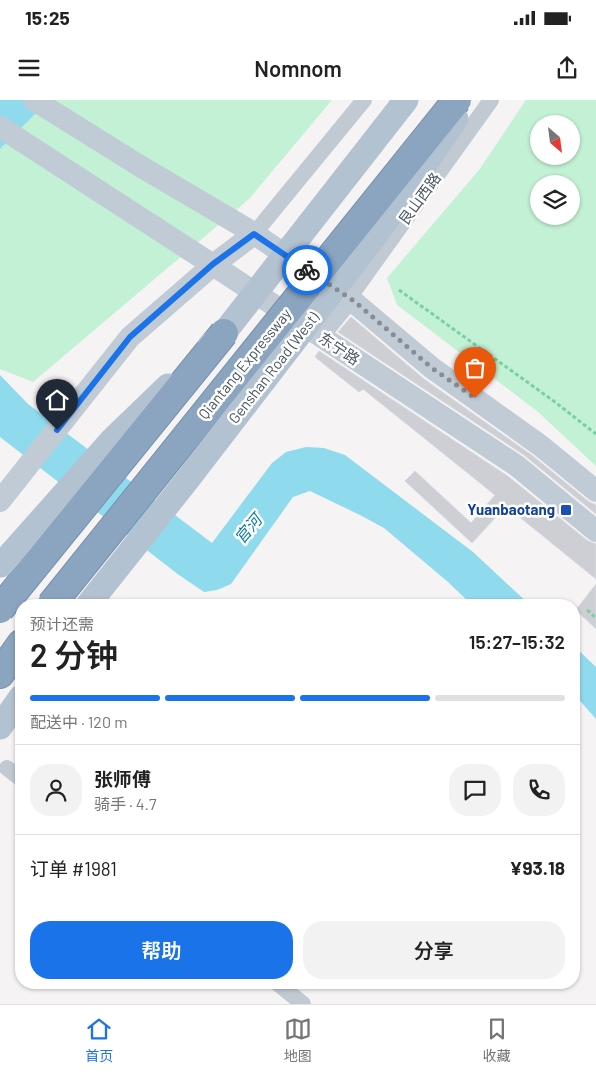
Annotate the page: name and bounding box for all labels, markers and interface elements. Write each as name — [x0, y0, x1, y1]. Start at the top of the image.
text: 15:25 — [25, 6, 70, 29]
icon: menu — [15, 54, 43, 82]
icon: share — [553, 54, 581, 82]
text: Nomnom — [254, 55, 342, 81]
north arrow — [530, 115, 580, 165]
map controls — [530, 115, 580, 225]
street label: 艮山西路 — [394, 169, 444, 228]
button: layers — [530, 175, 580, 225]
courier — [282, 245, 332, 295]
icon: bike — [293, 256, 321, 284]
street label: Qiantang Expressway — [194, 304, 294, 422]
street label: Genshan Road (West) — [224, 308, 322, 427]
street label: 东宁路 — [316, 328, 363, 368]
pin — [454, 347, 496, 398]
icon: bag — [461, 354, 489, 382]
pin — [36, 379, 78, 430]
icon: home — [43, 386, 71, 414]
place label: Yuanbaotang — [467, 500, 555, 518]
marker: Yuanbaotang — [559, 503, 573, 517]
water label: 官河 — [230, 508, 267, 547]
text: 预计还需 — [30, 614, 94, 633]
text: 15:27–15:32 — [469, 630, 565, 653]
text: 2 分钟 — [30, 635, 118, 673]
text: 配送中 · 120 m — [30, 712, 127, 731]
button: person — [30, 764, 82, 816]
button: chat — [449, 764, 501, 816]
button: phone — [513, 764, 565, 816]
text: 张师傅 — [94, 767, 151, 790]
text: 骑手 · 4.7 — [94, 794, 157, 813]
text: ¥93.18 — [509, 856, 565, 879]
text: 订单 #1981 — [30, 857, 117, 880]
button: 帮助 — [30, 921, 293, 979]
button: 分享 — [303, 921, 565, 979]
tab: 首页 — [85, 1015, 113, 1065]
tab: 地图 — [284, 1015, 312, 1065]
tab: 收藏 — [483, 1015, 511, 1065]

